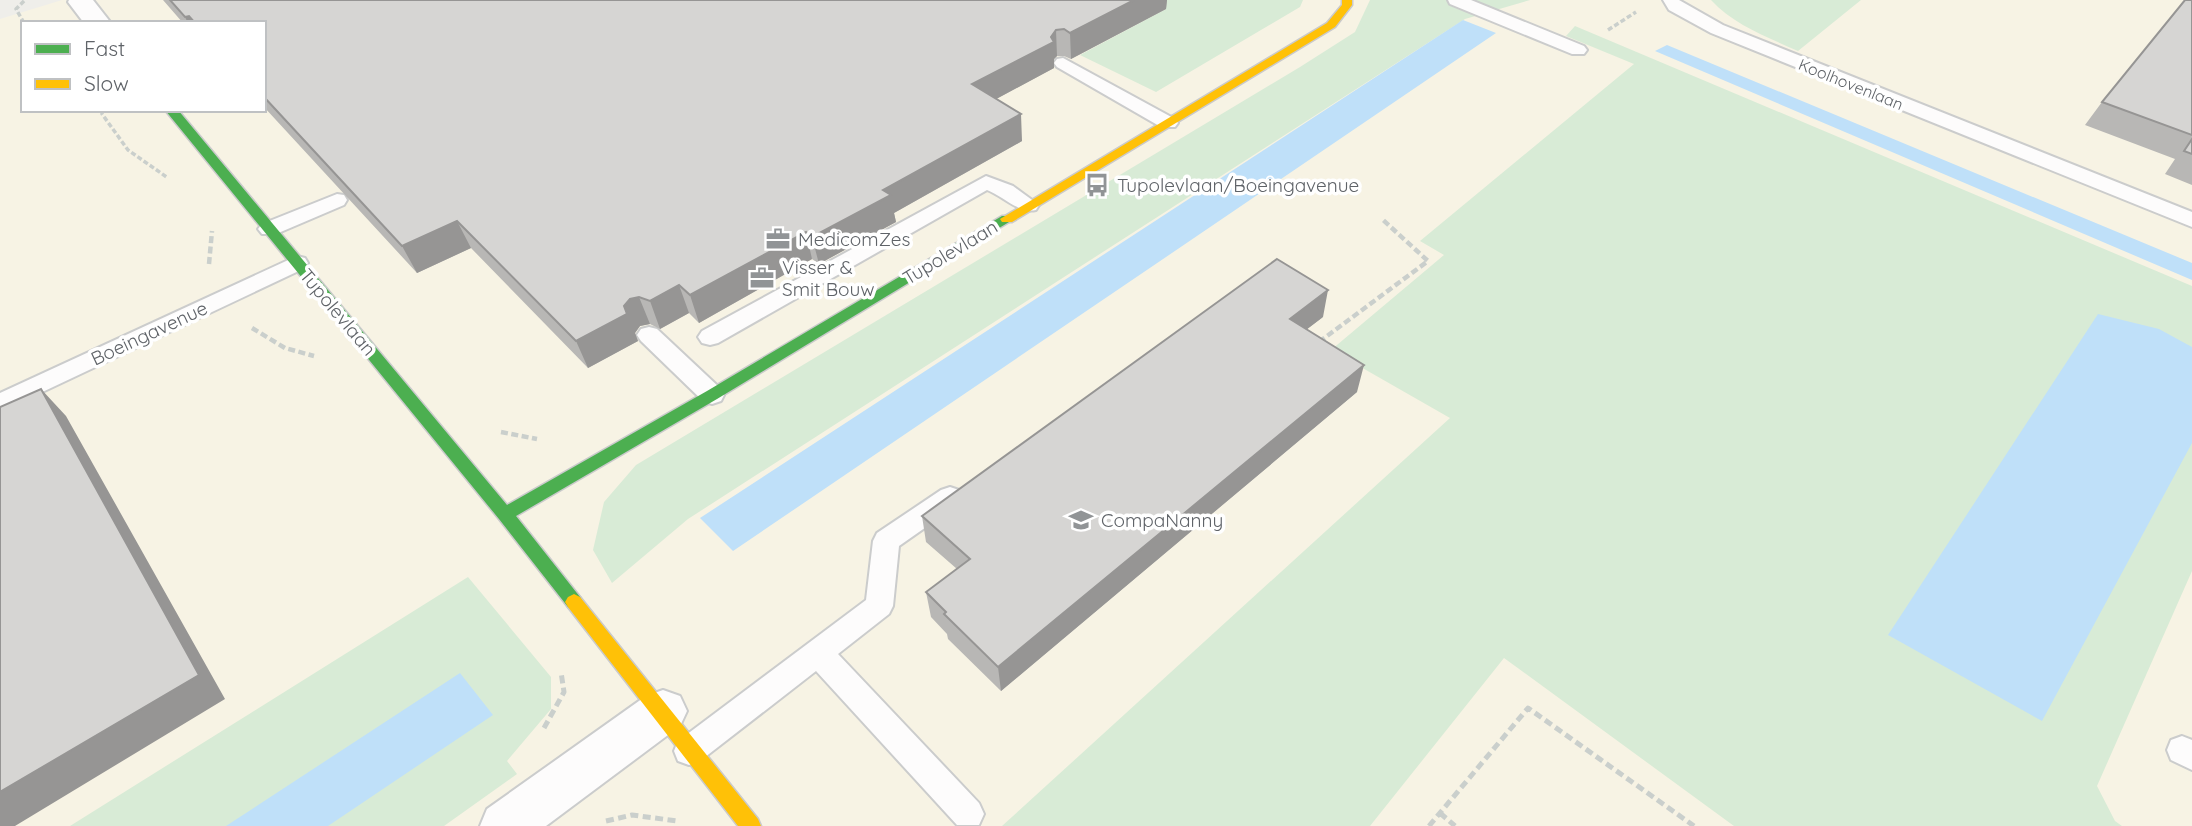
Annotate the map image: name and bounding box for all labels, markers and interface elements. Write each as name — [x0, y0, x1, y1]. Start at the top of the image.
legend — [21, 21, 266, 112]
text: Fast — [84, 35, 125, 61]
street label: Koolhovenlaan — [1796, 54, 1906, 114]
text: Slow — [84, 70, 129, 96]
bus stop icon: Tupolevlaan/Boeingavenue — [1083, 171, 1111, 199]
place label: Tupolevlaan/Boeingavenue — [1117, 173, 1359, 197]
street label: Tupolevlaan — [898, 214, 1002, 290]
office icon: MedicomZes — [764, 225, 792, 253]
place label: MedicomZes — [798, 227, 911, 251]
place label: Visser & Smit Bouw — [782, 255, 875, 301]
street label: Tupolevlaan — [295, 264, 381, 360]
office icon: Visser & Smit Bouw — [748, 264, 776, 292]
street label: Boeingavenue — [87, 296, 211, 370]
school or university icon: CompaNanny — [1067, 506, 1095, 534]
place label: CompaNanny — [1101, 508, 1223, 532]

